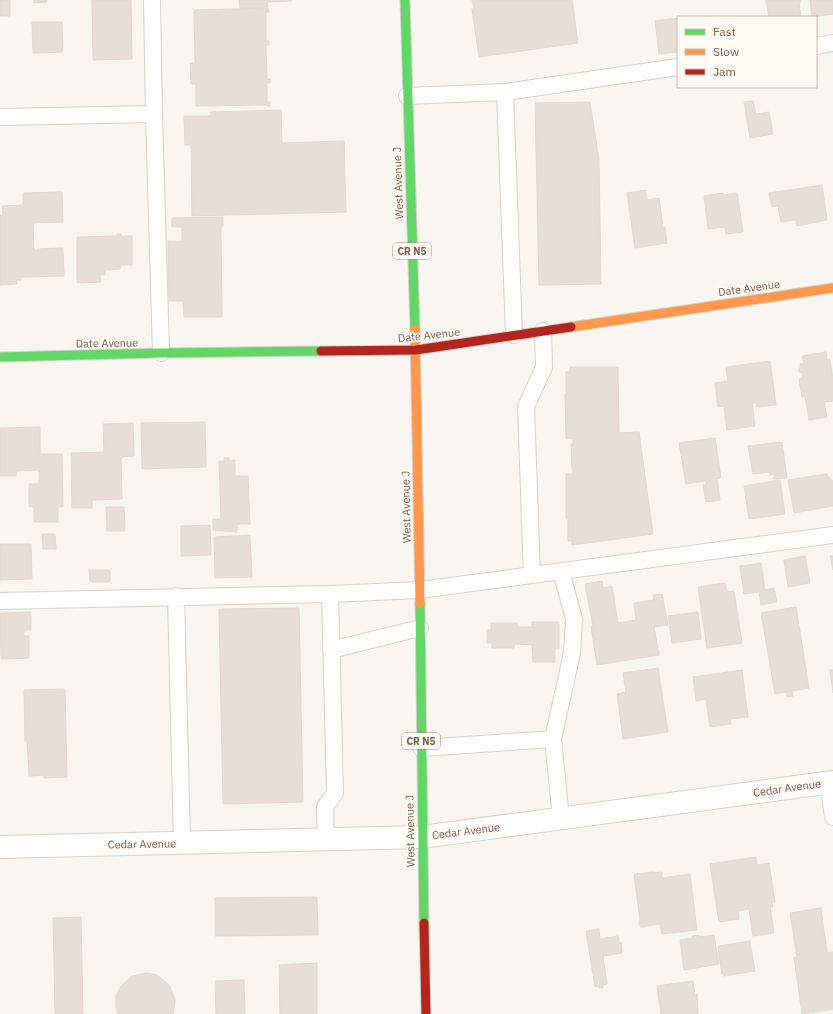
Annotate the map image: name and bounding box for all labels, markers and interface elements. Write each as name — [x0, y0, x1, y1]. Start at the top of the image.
legend — [677, 16, 817, 88]
text: Fast — [713, 24, 736, 39]
text: Slow — [713, 44, 739, 59]
text: Jam — [713, 64, 736, 79]
street label: West Avenue J — [390, 147, 406, 219]
road number: CR N5 — [393, 243, 431, 259]
street label: Date Avenue — [717, 277, 781, 299]
street label: Date Avenue — [397, 325, 461, 345]
street label: Date Avenue — [76, 335, 138, 351]
street label: West Avenue J — [398, 471, 414, 543]
road number: CR N5 — [402, 733, 440, 749]
street label: Cedar Avenue — [752, 776, 822, 800]
street label: West Avenue J — [402, 795, 418, 867]
street label: Cedar Avenue — [431, 820, 501, 842]
street label: Cedar Avenue — [108, 836, 176, 852]

